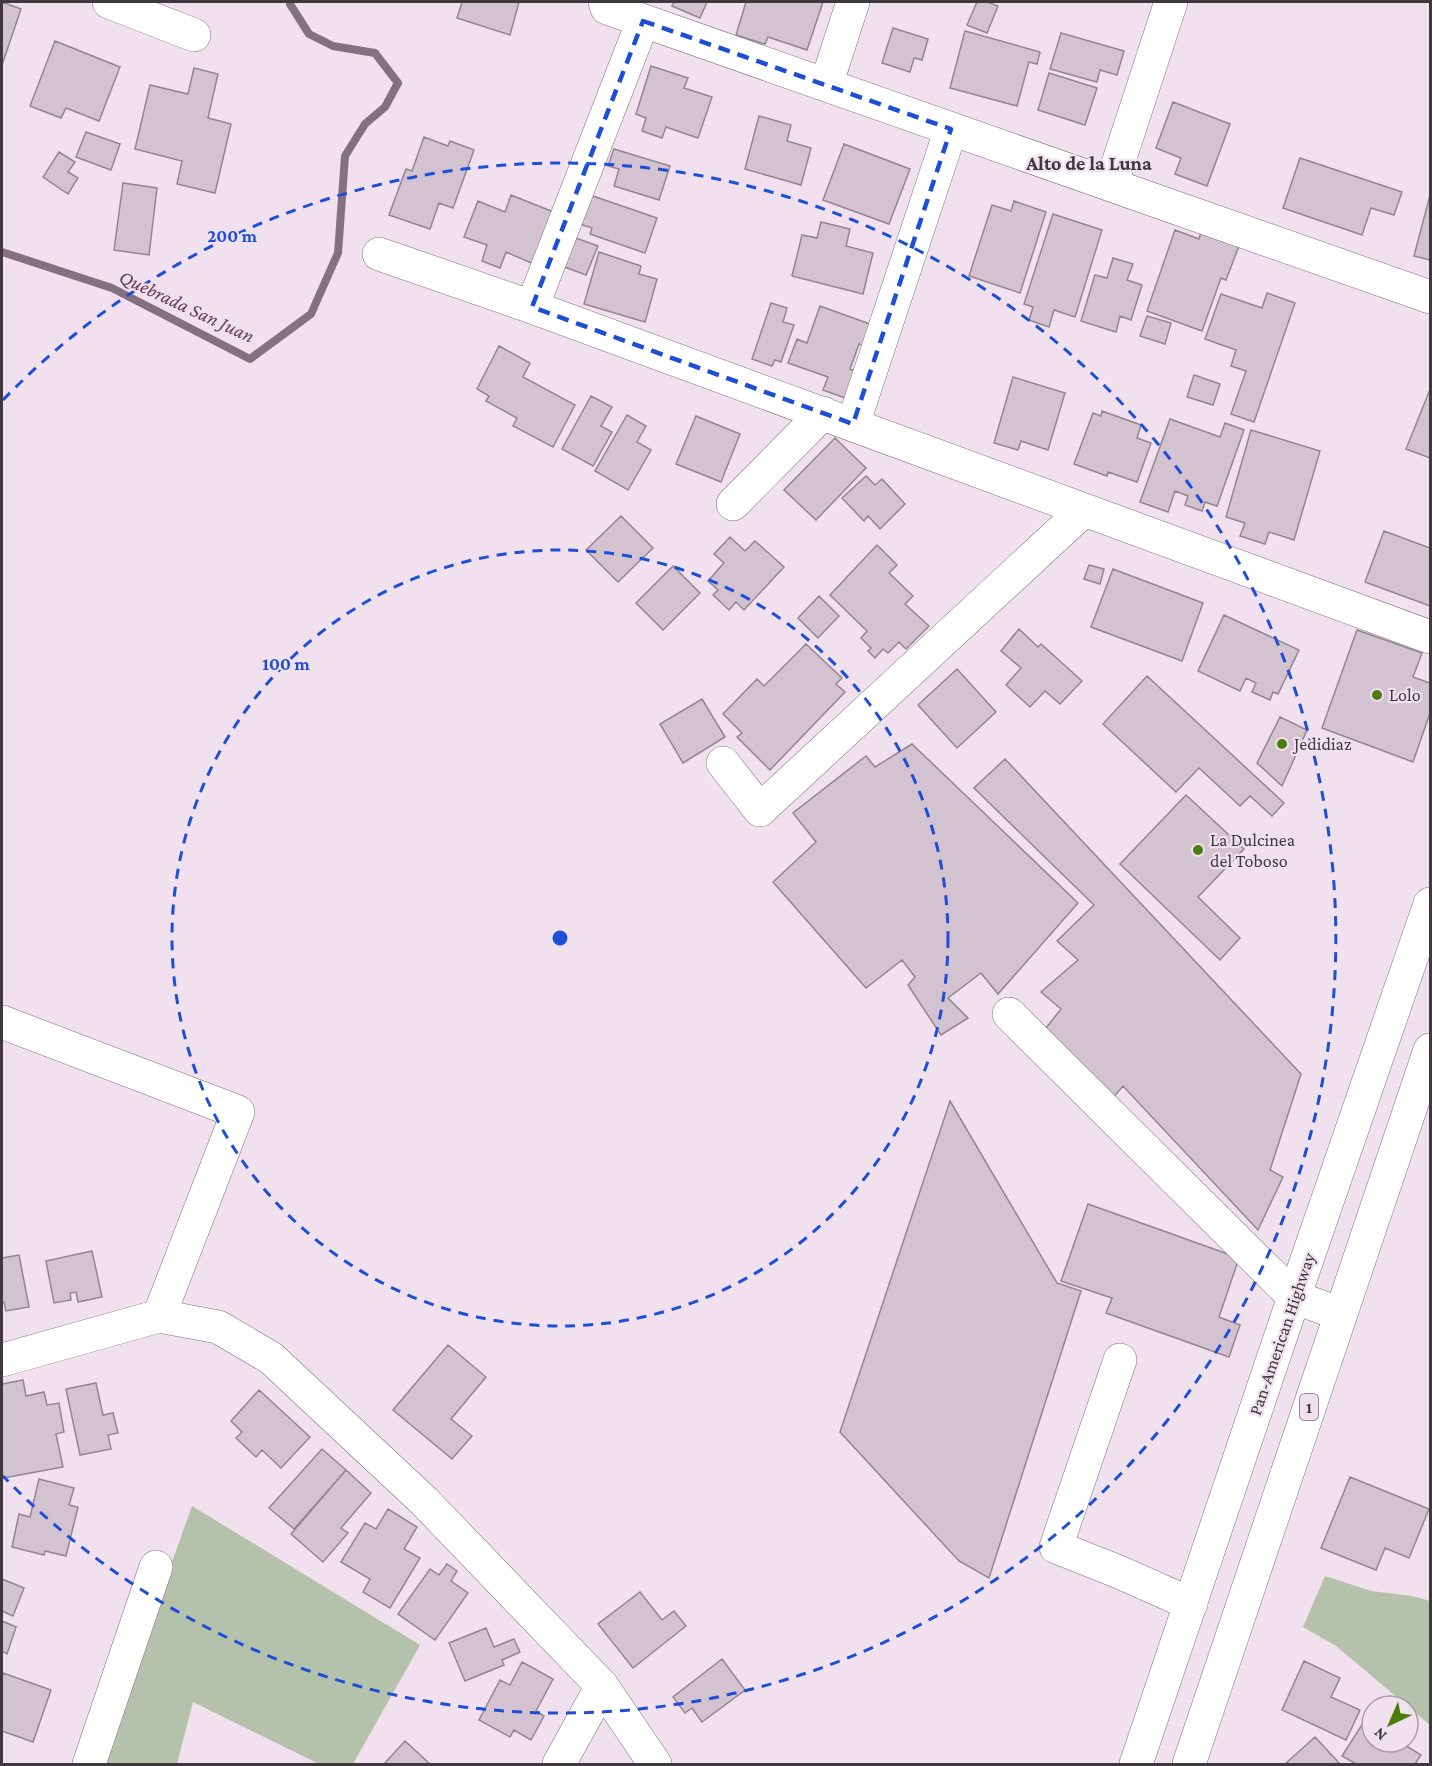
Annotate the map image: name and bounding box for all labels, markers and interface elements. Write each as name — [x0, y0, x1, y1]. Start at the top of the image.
district label: Alto de la Luna — [1025, 152, 1152, 174]
text: 200 m — [207, 226, 258, 246]
water label: Quebrada San Juan — [116, 265, 258, 348]
text: 100 m — [262, 654, 310, 674]
place label: Lolo — [1389, 685, 1421, 705]
marker: Lolo — [1370, 688, 1384, 702]
place label: Jedidiaz — [1292, 734, 1352, 754]
marker: Jedidiaz — [1275, 737, 1289, 751]
place label: La Dulcinea del Toboso — [1210, 830, 1295, 871]
marker: La Dulcinea del Toboso — [1191, 843, 1205, 857]
centre of rings — [550, 928, 570, 948]
street label: Pan-American Highway — [1245, 1250, 1319, 1418]
road number: 1 — [1300, 1394, 1318, 1420]
north arrow — [1360, 1694, 1420, 1754]
text: N — [1370, 1724, 1390, 1744]

